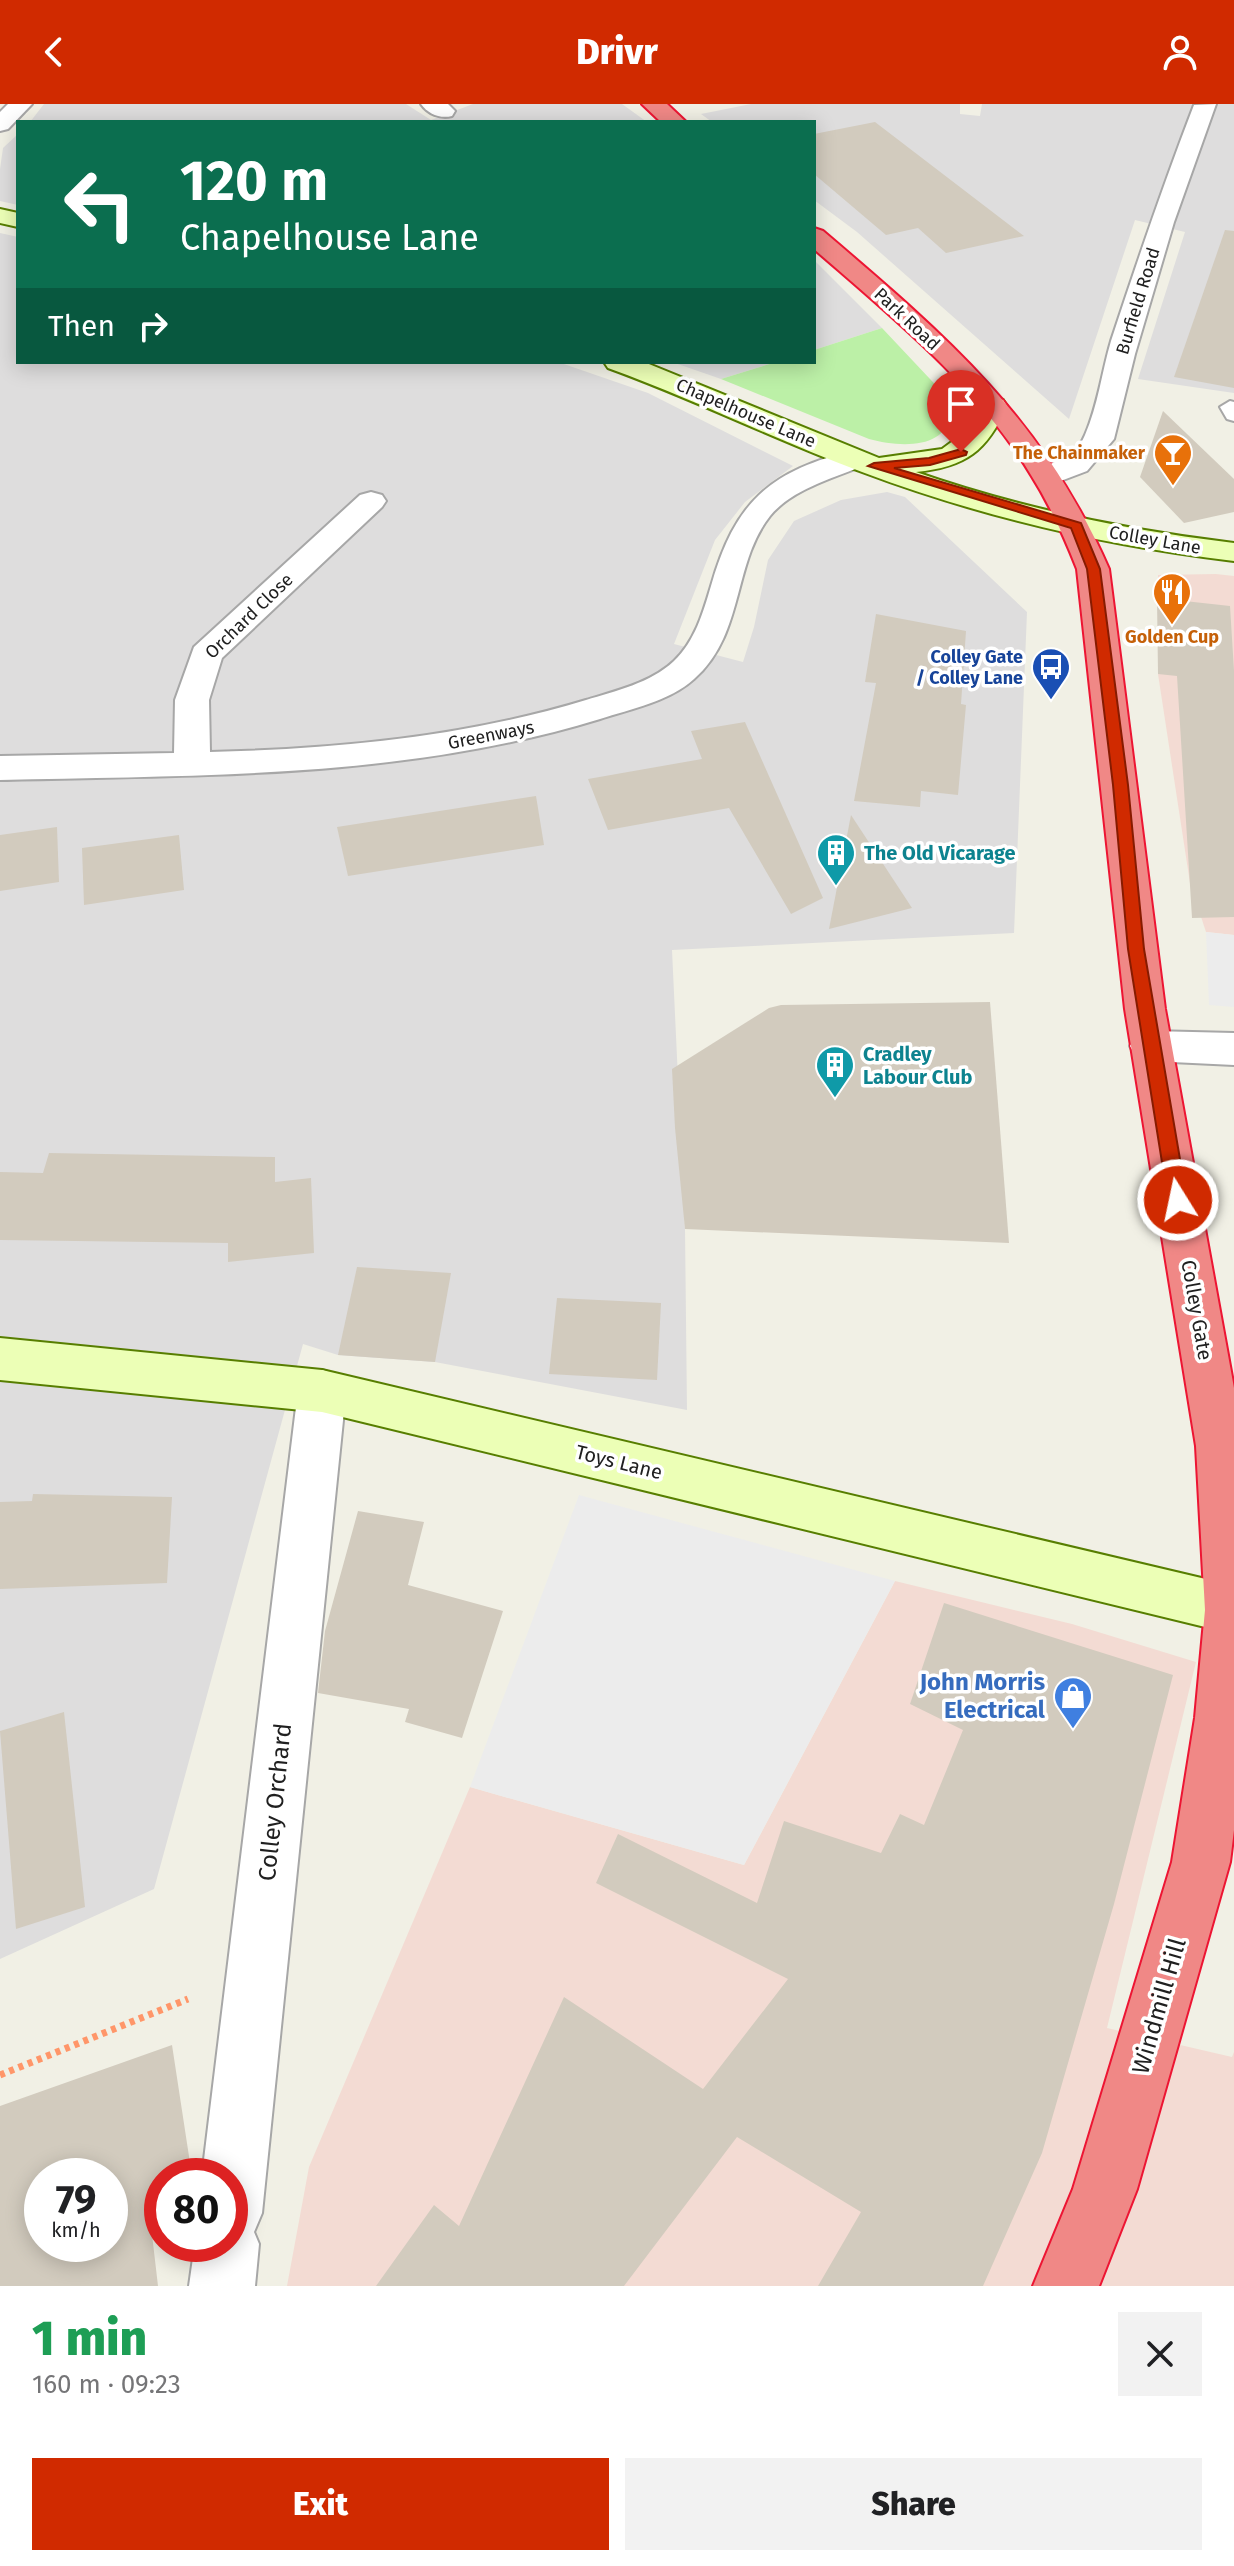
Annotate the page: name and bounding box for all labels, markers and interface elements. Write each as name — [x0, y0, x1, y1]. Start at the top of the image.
icon: back — [32, 30, 76, 74]
text: Drivr — [576, 30, 658, 74]
icon: person — [1158, 30, 1202, 74]
text: 120 m — [180, 148, 328, 215]
icon: left — [48, 152, 152, 256]
text: Chapelhouse Lane — [180, 216, 479, 260]
street label: Burfield Road — [1111, 245, 1165, 357]
street label: Park Road — [870, 283, 944, 355]
icon: right — [131, 304, 175, 348]
text: Then — [48, 308, 115, 344]
pin — [927, 370, 995, 452]
street label: Chapelhouse Lane — [673, 374, 819, 452]
icon: arrive — [939, 382, 983, 426]
bar icon: The Chainmaker — [1152, 432, 1194, 487]
place label: The Chainmaker — [1013, 442, 1146, 464]
street label: Colley Lane — [1107, 521, 1203, 559]
street label: Orchard Close — [201, 569, 297, 663]
restaurant icon: Golden Cup — [1151, 571, 1193, 626]
place label: Golden Cup — [1125, 626, 1219, 648]
place label: Colley Gate / Colley Lane — [916, 646, 1023, 689]
bus stop icon: Colley Gate / Colley Lane — [1030, 646, 1072, 701]
street label: Greenways — [446, 716, 536, 754]
building icon: The Old Vicarage — [815, 832, 857, 887]
place label: The Old Vicarage — [864, 841, 1016, 865]
place label: Cradley Labour Club — [863, 1042, 973, 1089]
building icon: Cradley Labour Club — [814, 1044, 856, 1099]
position arrow — [1136, 1158, 1220, 1242]
street label: Colley Gate — [1176, 1258, 1218, 1362]
street label: Toys Lane — [573, 1440, 665, 1484]
place label: John Morris Electrical — [919, 1668, 1046, 1724]
shop icon: John Morris Electrical — [1052, 1675, 1094, 1730]
street label: Colley Orchard — [253, 1722, 297, 1882]
street label: Windmill Hill — [1126, 1935, 1192, 2077]
speed limit sign: 80 — [144, 2158, 248, 2262]
text: 79 — [56, 2176, 96, 2224]
text: km/h — [51, 2218, 101, 2242]
text: 1 min — [32, 2310, 147, 2368]
button: close — [1118, 2312, 1202, 2396]
text: 160 m · 09:23 — [32, 2369, 181, 2400]
button: Exit — [32, 2458, 609, 2550]
button: Share — [625, 2458, 1202, 2550]

